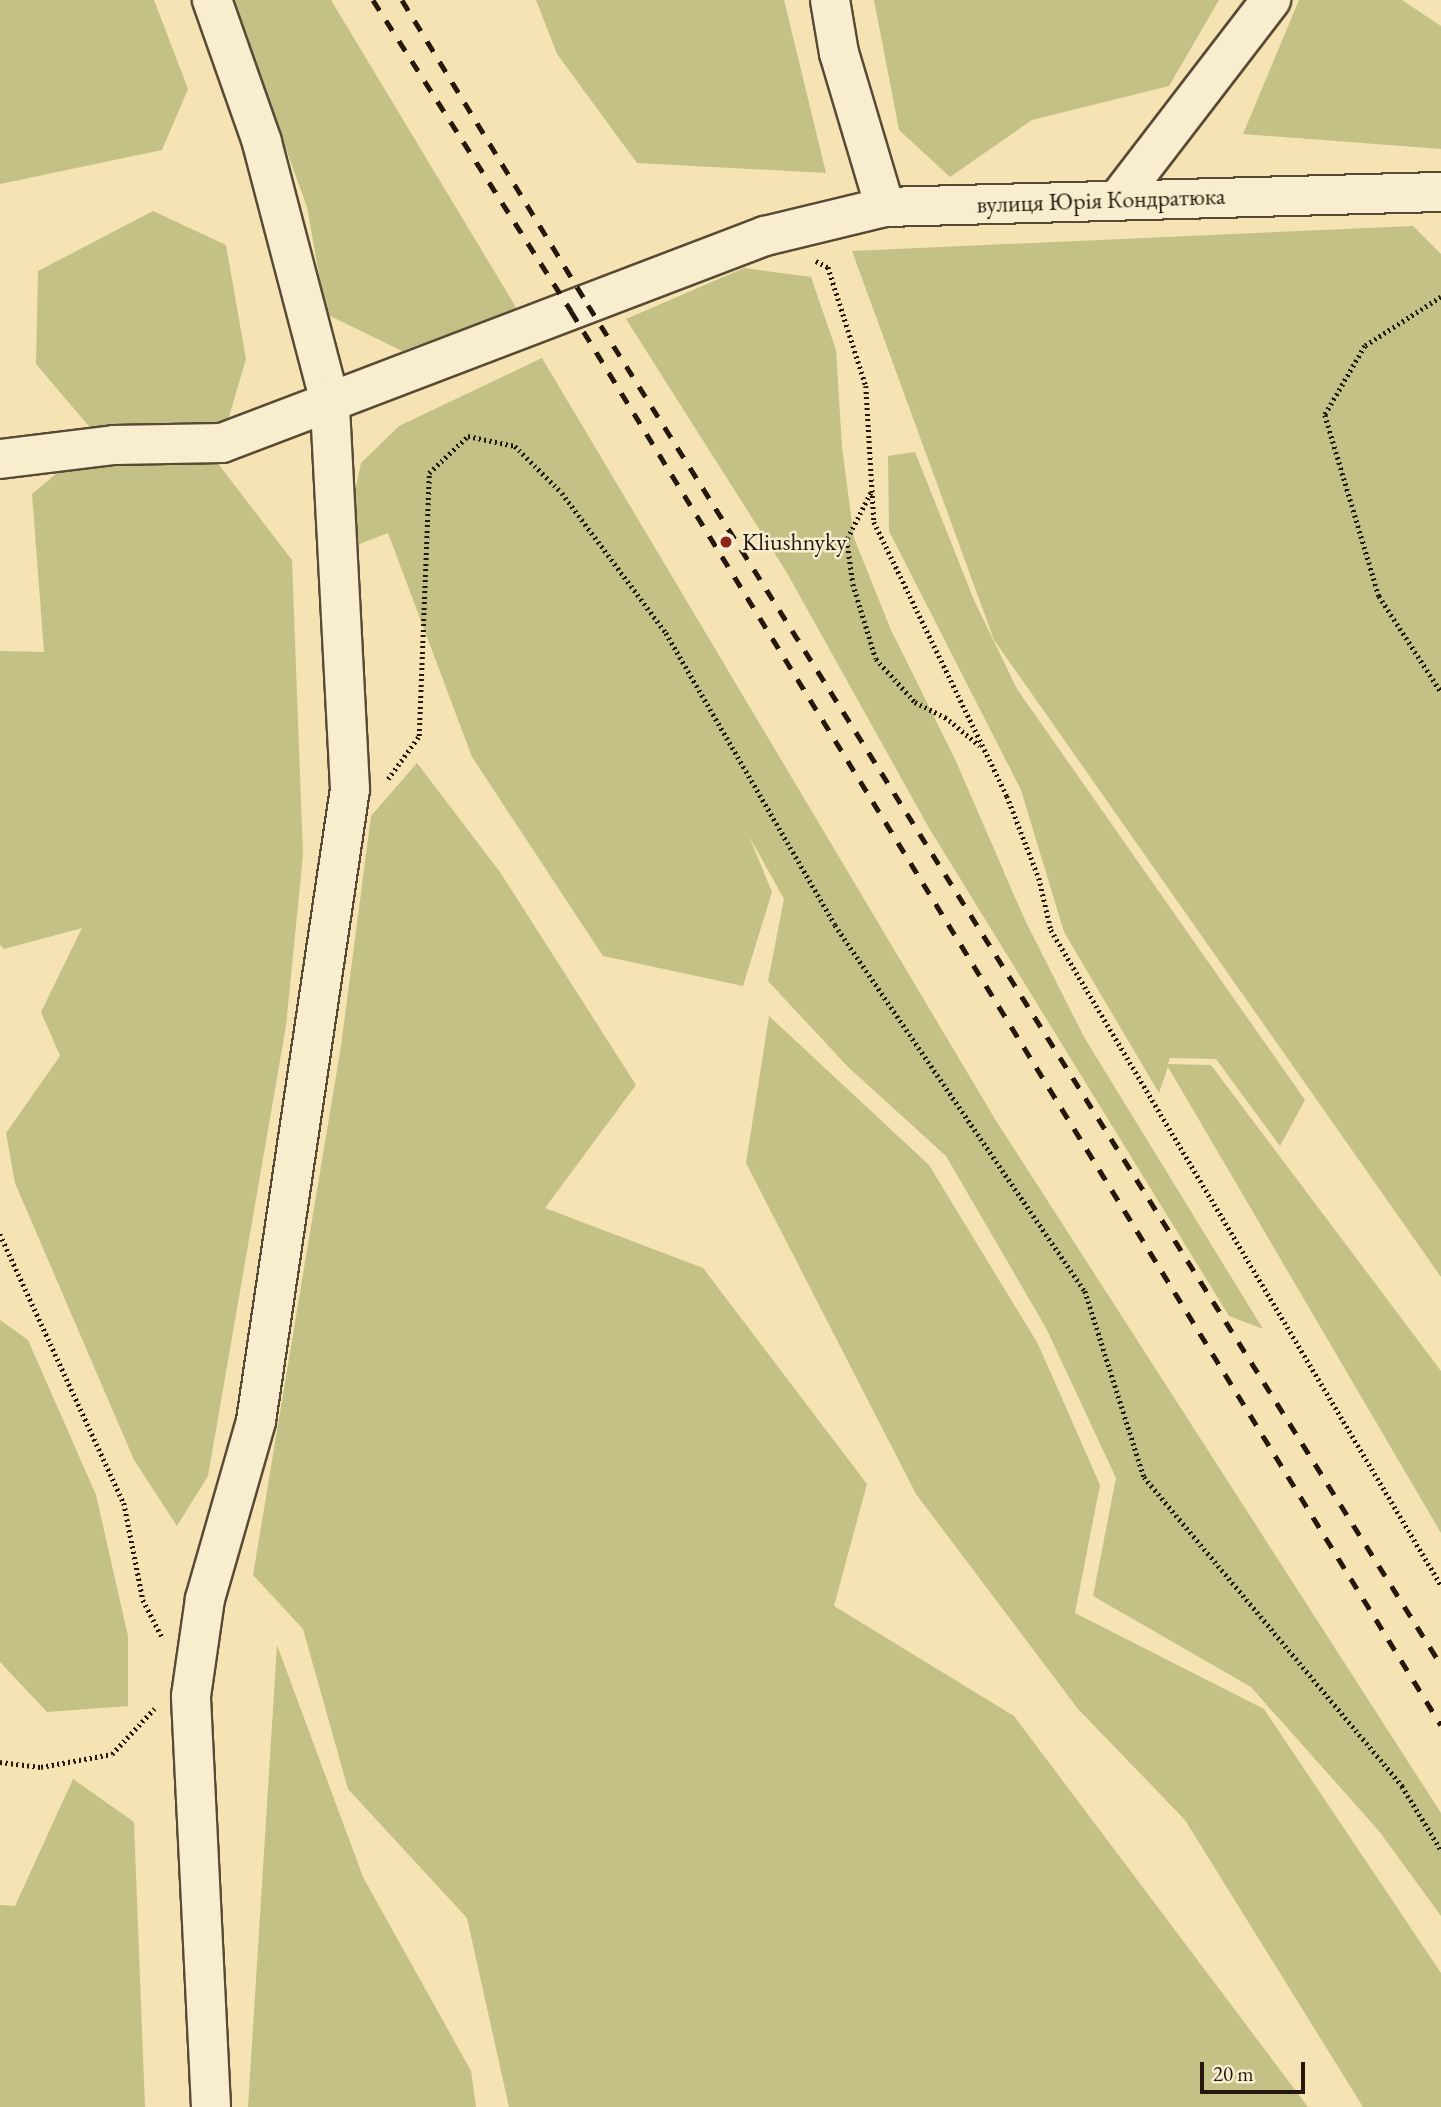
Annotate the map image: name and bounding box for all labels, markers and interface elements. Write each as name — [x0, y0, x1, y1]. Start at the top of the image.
street label: вулиця Юрія Кондратюка — [976, 181, 1226, 219]
place label: Kliushnyky — [742, 528, 847, 556]
marker: Kliushnyky — [716, 532, 736, 552]
scale bar — [1203, 2048, 1308, 2092]
text: 20 m — [1213, 2060, 1254, 2087]

